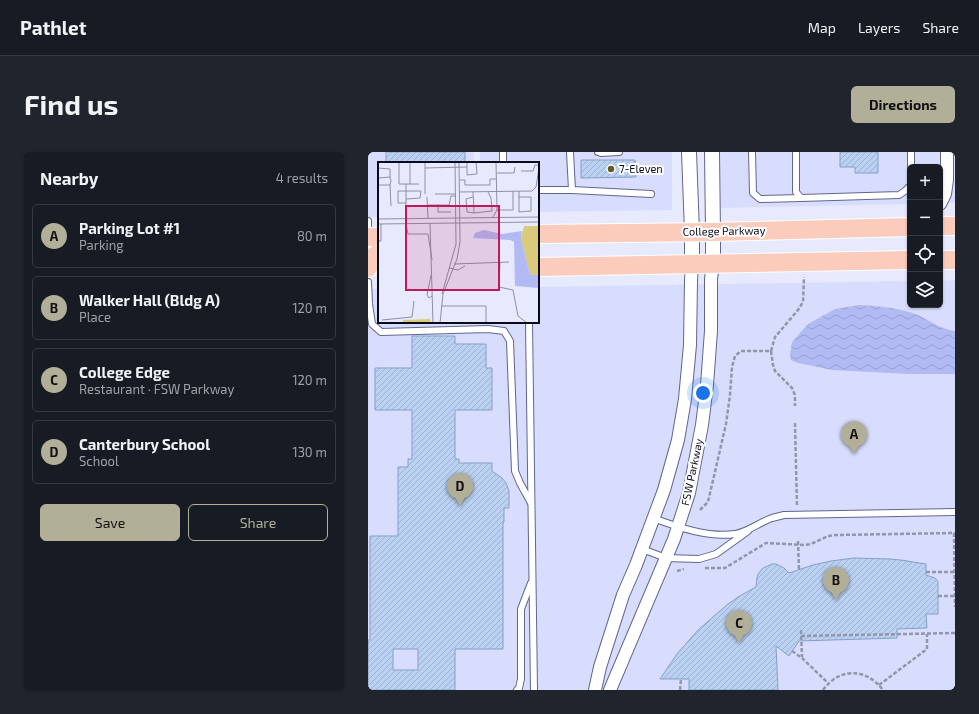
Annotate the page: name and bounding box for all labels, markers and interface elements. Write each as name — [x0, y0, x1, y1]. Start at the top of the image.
text: Pathlet — [20, 16, 86, 39]
text: Map — [808, 19, 836, 36]
text: Layers — [858, 19, 900, 36]
text: Share — [922, 19, 959, 36]
button: Directions — [851, 86, 955, 123]
text: Find us — [24, 87, 118, 121]
inset map — [378, 162, 539, 323]
place label: 7-Eleven — [619, 162, 663, 175]
marker: 7-Eleven — [606, 164, 616, 174]
map controls — [907, 164, 943, 308]
button: + — [907, 164, 943, 200]
text: Nearby — [40, 168, 98, 188]
text: 4 results — [276, 170, 328, 186]
button: − — [907, 200, 943, 236]
text: Parking Lot #1 — [79, 219, 180, 237]
street label: College Parkway — [682, 223, 766, 238]
text: A — [50, 228, 58, 244]
text: 80 m — [297, 228, 327, 244]
button: locate — [907, 236, 943, 272]
text: Parking — [79, 237, 124, 253]
button: layers — [907, 272, 943, 308]
text: Walker Hall (Bldg A) — [79, 291, 220, 309]
text: B — [50, 300, 58, 316]
text: 120 m — [292, 300, 327, 316]
text: Place — [79, 309, 111, 325]
text: College Edge — [79, 363, 170, 381]
text: C — [50, 372, 58, 388]
text: 120 m — [292, 372, 327, 388]
text: Restaurant · FSW Parkway — [79, 381, 234, 397]
your location — [693, 383, 713, 403]
pin: A — [841, 421, 867, 454]
text: Canterbury School — [79, 435, 210, 453]
street label: FSW Parkway — [678, 437, 705, 507]
text: D — [50, 444, 58, 460]
text: 130 m — [292, 444, 327, 460]
text: School — [79, 453, 119, 469]
pin: D — [447, 473, 473, 506]
button: Save — [40, 504, 180, 541]
button: Share — [188, 504, 328, 541]
pin: B — [823, 567, 849, 600]
pin: C — [726, 610, 752, 643]

